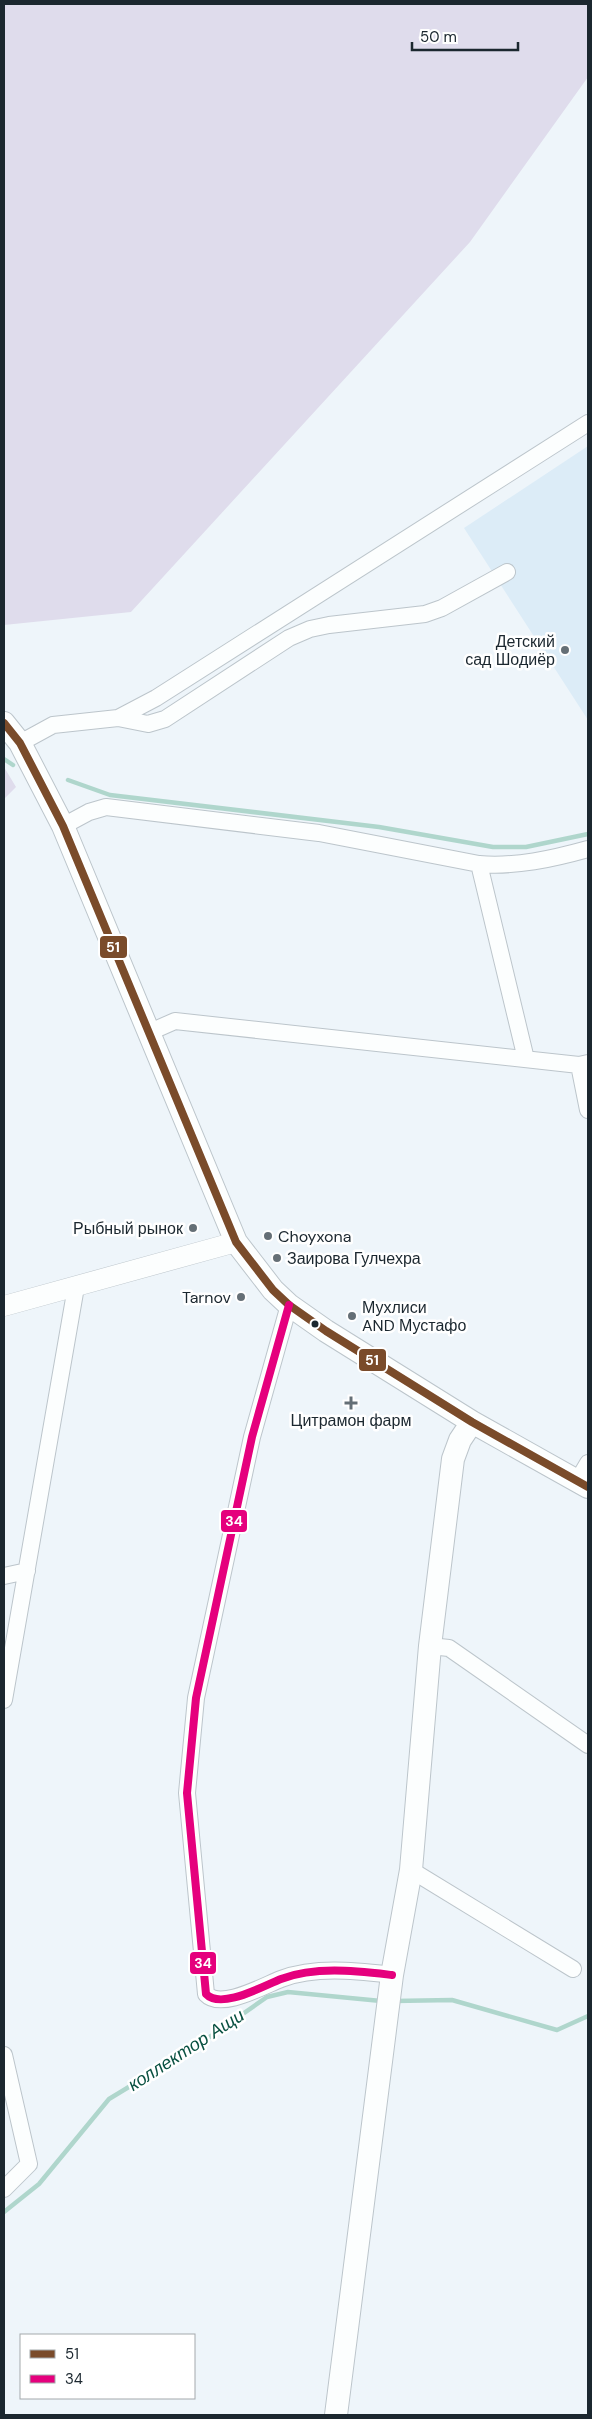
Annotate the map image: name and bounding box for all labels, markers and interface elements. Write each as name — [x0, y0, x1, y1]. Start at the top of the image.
scale bar — [412, 20, 518, 52]
text: 50 m — [420, 27, 457, 47]
place label: Детский сад Шодиёр — [465, 631, 555, 670]
marker: Детский сад Шодиёр — [559, 644, 571, 656]
line badge: 51 — [99, 935, 128, 959]
text: 51 — [106, 938, 120, 956]
place label: Рыбный рынок — [73, 1218, 184, 1239]
marker: Рыбный рынок — [187, 1222, 199, 1234]
place label: Choyxona — [278, 1226, 351, 1247]
marker: Choyxona — [262, 1230, 274, 1242]
place label: Заирова Гулчехра — [287, 1248, 421, 1269]
marker: Заирова Гулчехра — [271, 1252, 283, 1264]
place label: Tarnov — [182, 1287, 232, 1308]
marker: Tarnov — [235, 1291, 247, 1303]
place label: Мухлиси AND Мустафо — [362, 1297, 466, 1336]
marker: Мухлиси AND Мустафо — [346, 1310, 358, 1322]
unlabelled marker — [310, 1319, 320, 1329]
line badge: 51 — [358, 1348, 387, 1372]
text: 51 — [365, 1351, 379, 1369]
marker: Цитрамон фарм — [345, 1397, 357, 1409]
place label: Цитрамон фарм — [291, 1410, 411, 1431]
line badge: 34 — [220, 1509, 248, 1533]
text: 34 — [225, 1512, 243, 1530]
line badge: 34 — [189, 1951, 217, 1975]
text: 34 — [194, 1954, 212, 1972]
water label: коллектор Ащи — [123, 2003, 249, 2097]
legend — [20, 2334, 195, 2399]
text: 51 — [65, 2344, 79, 2364]
text: 34 — [65, 2369, 83, 2389]

